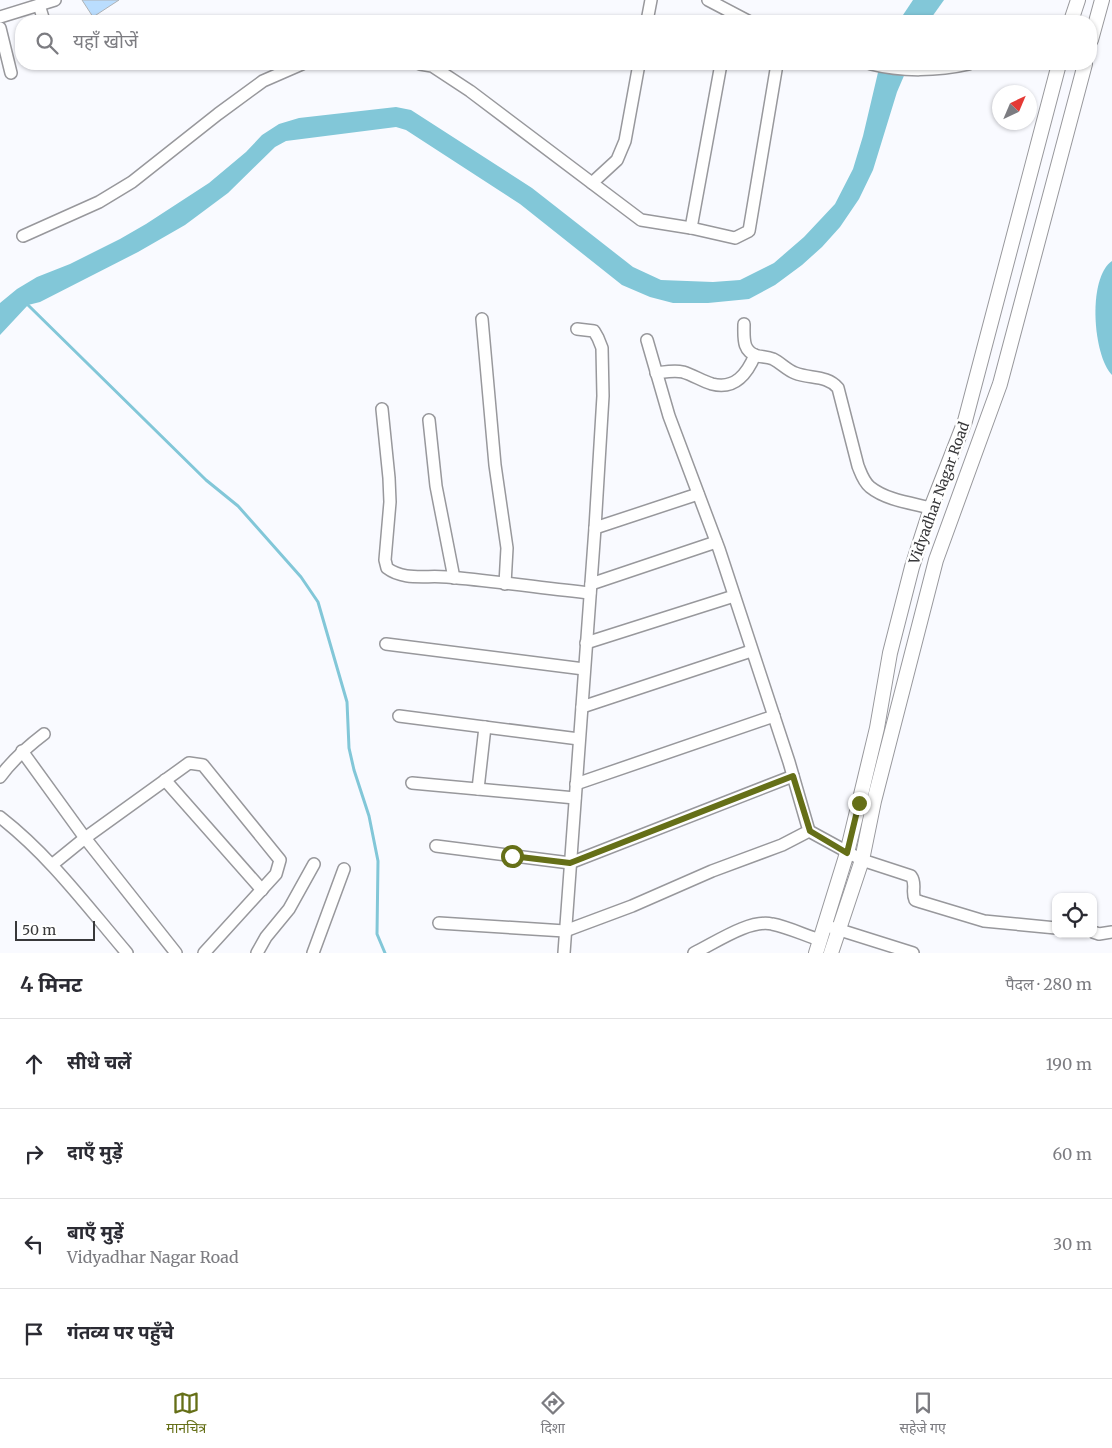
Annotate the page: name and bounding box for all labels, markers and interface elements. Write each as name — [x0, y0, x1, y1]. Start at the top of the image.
search box — [15, 15, 1097, 70]
icon: search — [33, 29, 61, 57]
text: यहाँ खोजें — [73, 29, 138, 53]
north arrow — [992, 85, 1037, 130]
street label: Vidyadhar Nagar Road — [905, 419, 973, 568]
route end — [848, 792, 871, 815]
route start — [501, 845, 524, 868]
map controls — [1052, 893, 1097, 938]
button: locate — [1052, 893, 1097, 938]
scale bar — [15, 918, 95, 941]
text: 50 m — [22, 921, 56, 939]
text: 4 मिनट — [20, 971, 82, 998]
text: पैदल · 280 m — [1005, 974, 1092, 994]
icon: ahead — [20, 1050, 48, 1078]
text: सीधे चलें — [67, 1050, 131, 1074]
text: 190 m — [1046, 1054, 1092, 1074]
icon: right — [20, 1140, 48, 1168]
text: दाएँ मुड़ें — [67, 1140, 123, 1164]
text: 60 m — [1052, 1144, 1092, 1164]
text: बाएँ मुड़ें — [67, 1220, 124, 1244]
icon: left — [20, 1230, 48, 1258]
text: 30 m — [1053, 1234, 1092, 1254]
text: Vidyadhar Nagar Road — [67, 1247, 239, 1267]
icon: arrive — [20, 1320, 48, 1348]
text: गंतव्य पर पहुँचे — [67, 1320, 174, 1344]
tab: मानचित्र — [166, 1389, 206, 1439]
tab: दिशा — [539, 1389, 567, 1439]
tab: सहेजे गए — [899, 1389, 946, 1439]

